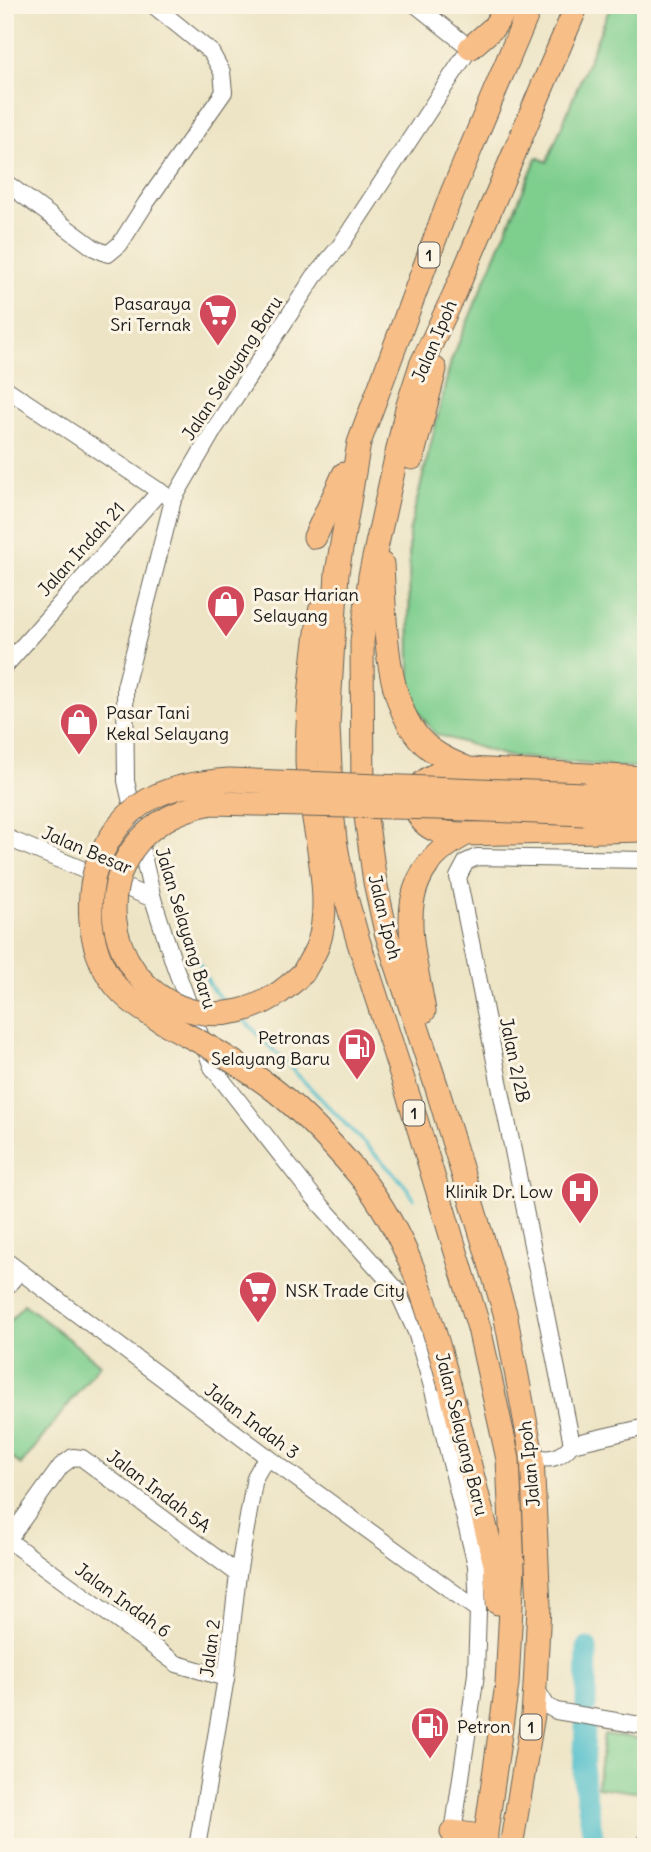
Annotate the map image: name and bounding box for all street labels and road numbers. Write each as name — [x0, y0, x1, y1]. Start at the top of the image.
road number: 1 — [418, 243, 440, 268]
street label: Jalan Selayang Baru — [177, 291, 287, 445]
street label: Jalan Ipoh — [406, 297, 462, 385]
street label: Jalan Indah 21 — [33, 497, 129, 601]
street label: Jalan Besar — [38, 821, 136, 880]
street label: Jalan Selayang Baru — [151, 845, 221, 1011]
street label: Jalan Ipoh — [363, 872, 407, 962]
street label: Jalan 2/2B — [495, 1015, 535, 1105]
road number: 1 — [404, 1100, 424, 1126]
street label: Jalan Selayang Baru — [431, 1350, 493, 1518]
street label: Jalan Indah 3 — [200, 1378, 304, 1464]
street label: Jalan Ipoh — [513, 1420, 545, 1508]
street label: Jalan Indah 5A — [103, 1445, 215, 1537]
street label: Jalan Indah 6 — [71, 1558, 175, 1642]
street label: Jalan 2 — [195, 1618, 225, 1678]
road number: 1 — [520, 1714, 542, 1740]

